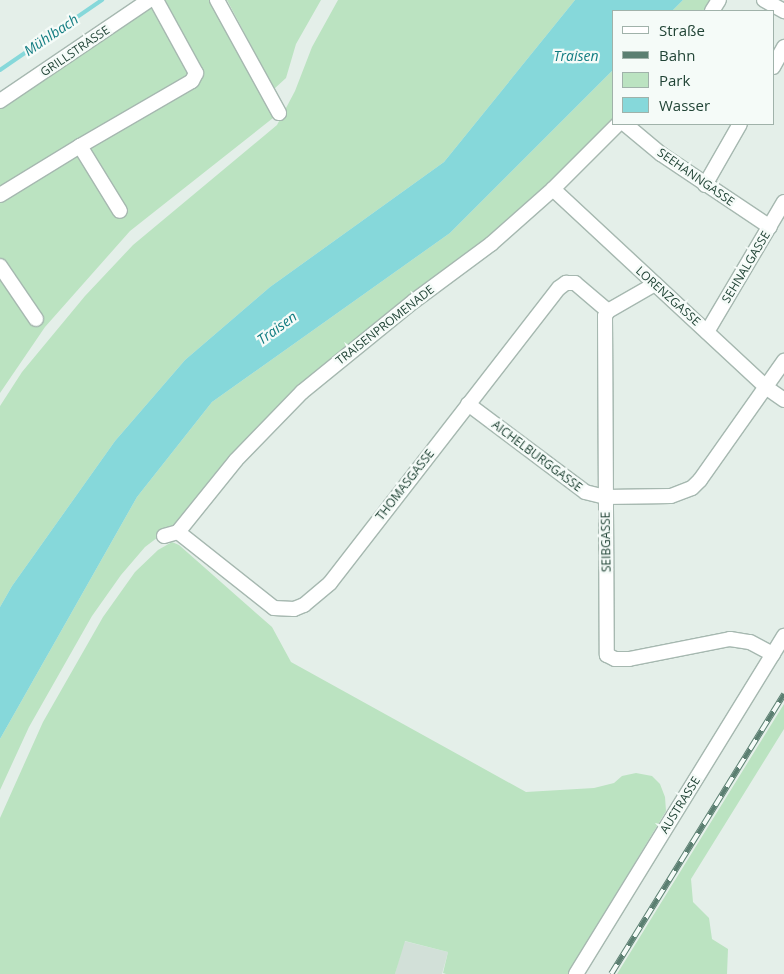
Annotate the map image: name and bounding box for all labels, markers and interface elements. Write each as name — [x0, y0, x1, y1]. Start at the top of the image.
legend — [612, 10, 774, 125]
water label: Mühlbach — [21, 11, 81, 59]
text: Straße — [659, 20, 705, 40]
street label: GRILLSTRASSE — [38, 23, 112, 79]
text: Bahn — [659, 45, 695, 65]
water label: Traisen — [553, 48, 599, 64]
text: Park — [659, 70, 690, 90]
text: Wasser — [659, 95, 710, 115]
street label: SEEHANNGASSE — [655, 145, 737, 209]
street label: SEHNALGASSE — [719, 229, 773, 305]
street label: LORENZGASSE — [633, 263, 703, 329]
street label: TRAISENPROMENADE — [333, 282, 437, 368]
water label: Traisen — [254, 308, 300, 348]
street label: AICHELBURGGASSE — [489, 417, 585, 495]
street label: THOMASGASSE — [373, 447, 437, 523]
street label: SEIBGASSE — [598, 512, 614, 572]
street label: AUSTRASSE — [657, 774, 703, 836]

